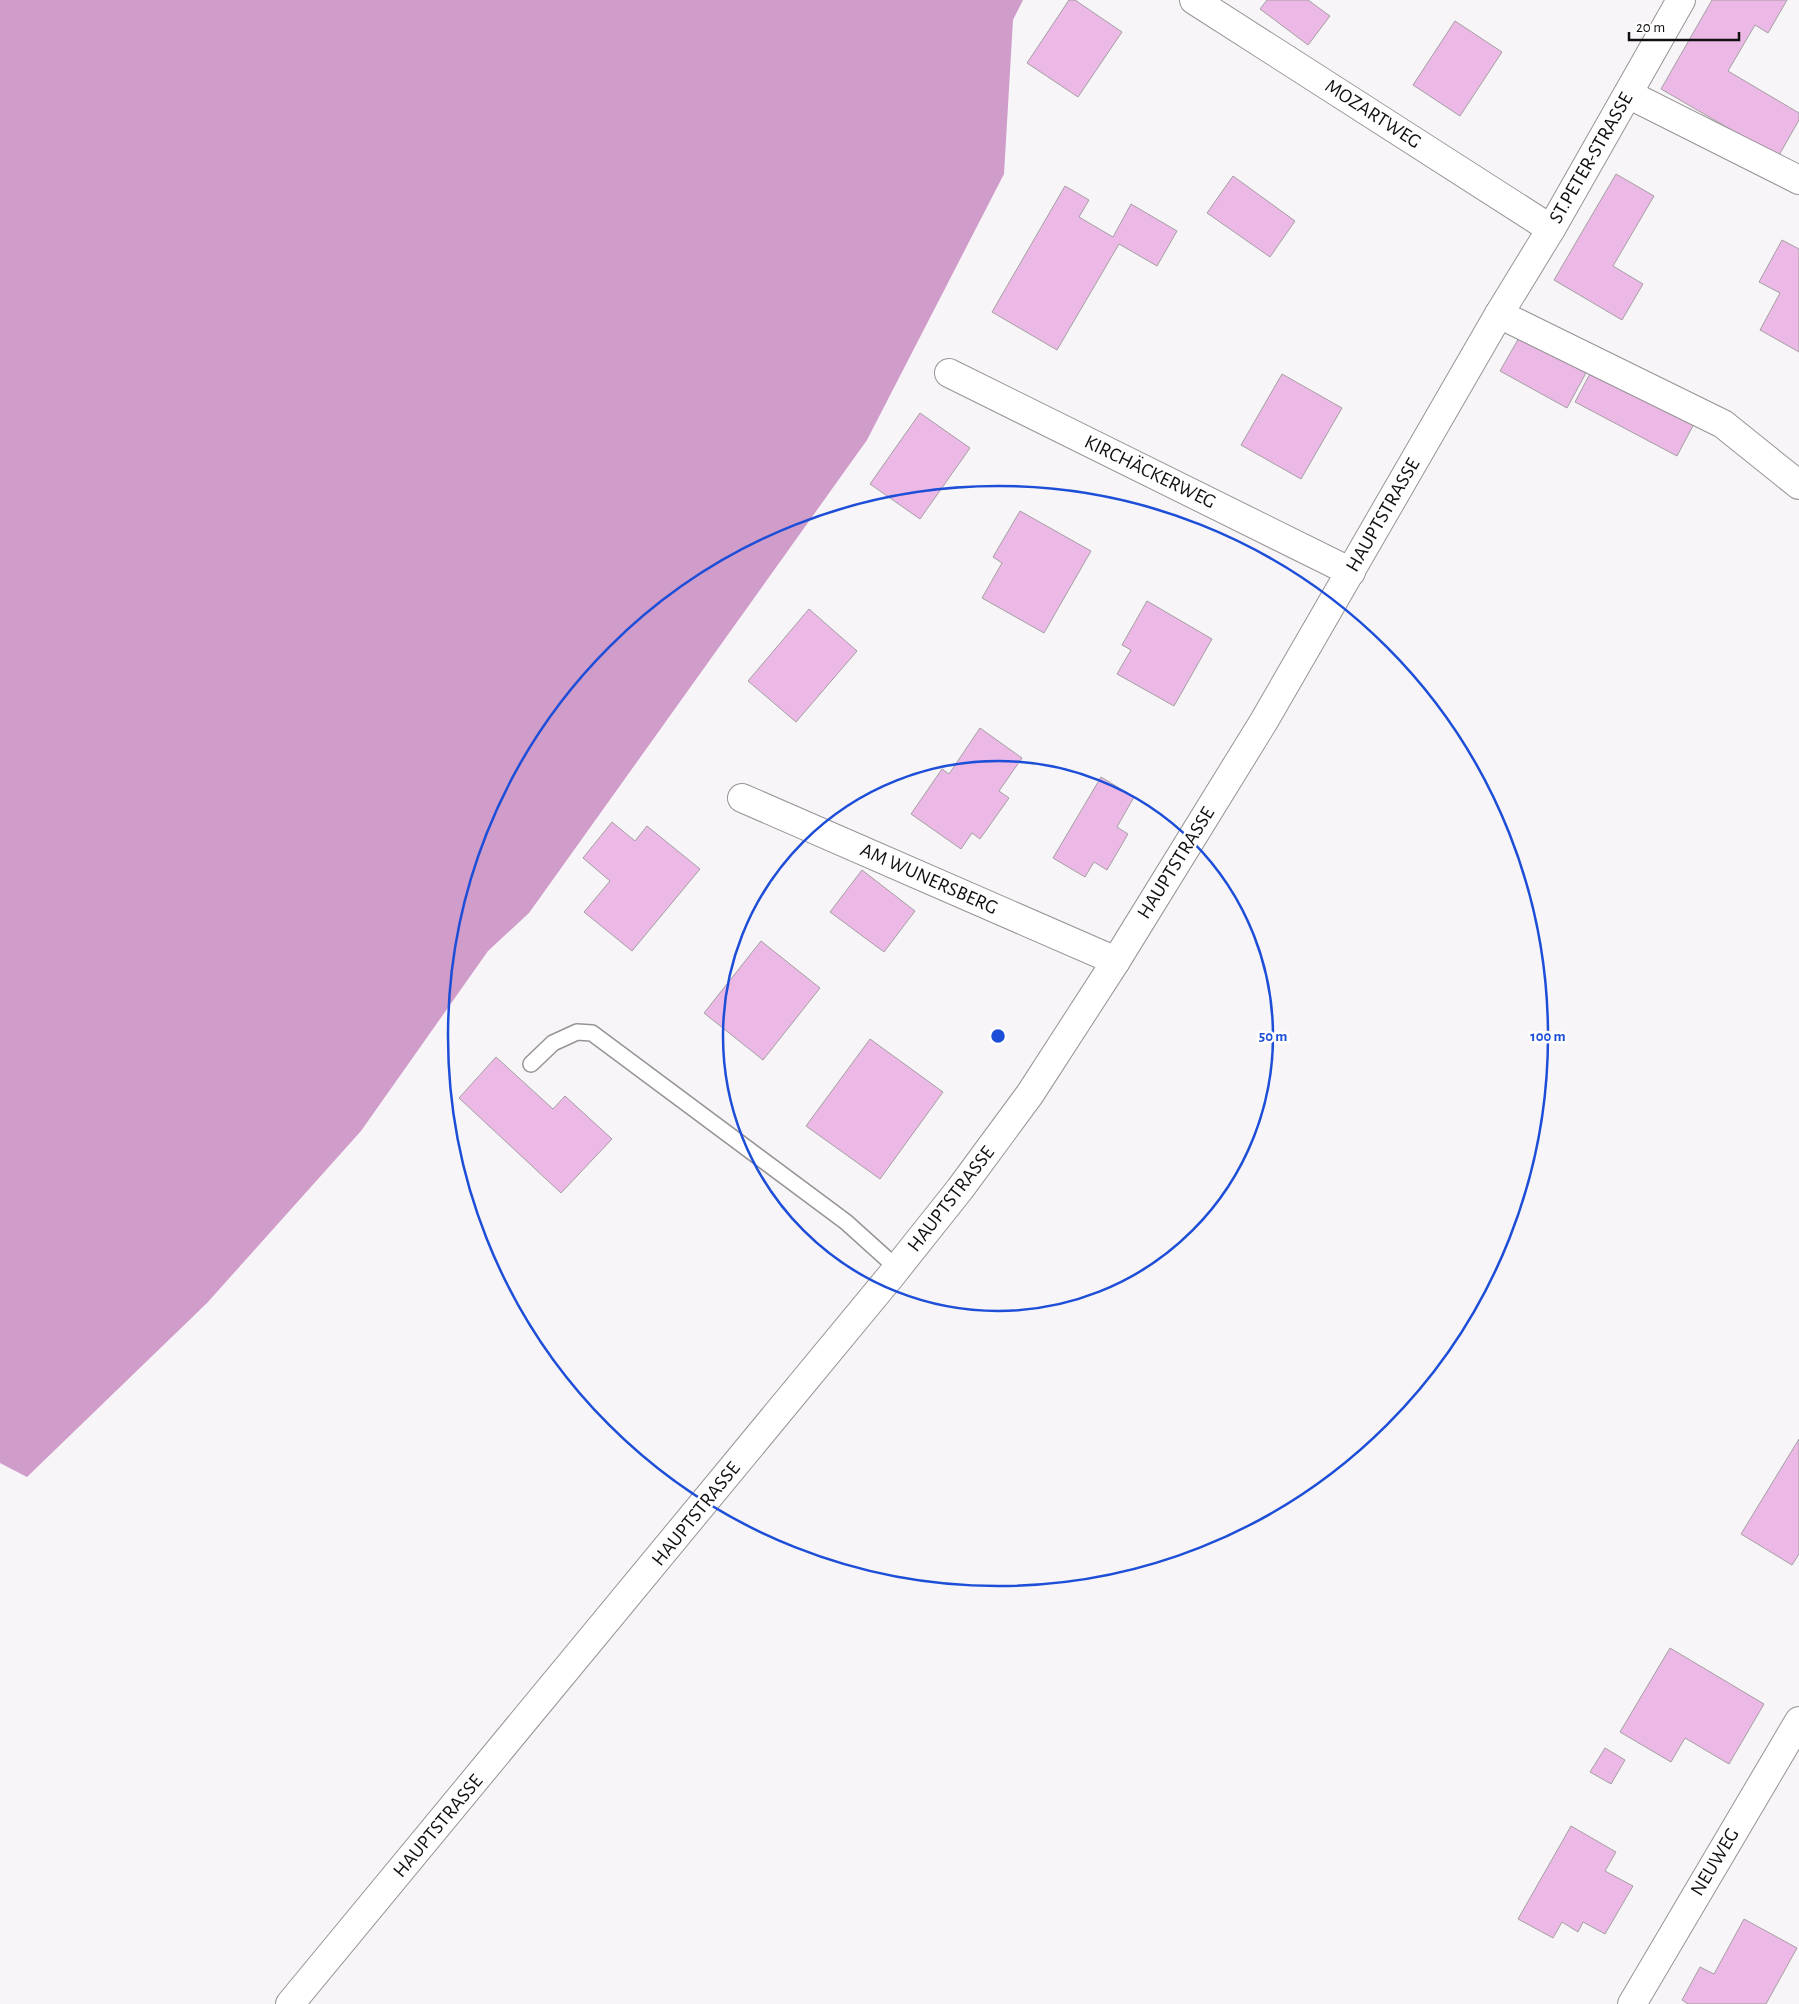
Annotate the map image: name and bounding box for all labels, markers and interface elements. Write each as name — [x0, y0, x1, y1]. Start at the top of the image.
scale bar — [1629, 10, 1739, 42]
text: 20 m — [1636, 20, 1665, 35]
street label: MOZARTWEG — [1321, 76, 1425, 152]
street label: ST.PETER-STRASSE — [1546, 89, 1637, 227]
street label: KIRCHÄCKERWEG — [1081, 432, 1219, 512]
street label: HAUPTSTRASSE — [1342, 455, 1424, 575]
street label: HAUPTSTRASSE — [1134, 803, 1218, 922]
street label: AM WUNERSBERG — [857, 840, 1001, 918]
centre of rings — [989, 1027, 1007, 1045]
text: 50 m — [1259, 1029, 1287, 1044]
text: 100 m — [1530, 1029, 1566, 1044]
street label: HAUPTSTRASSE — [904, 1142, 998, 1255]
street label: HAUPTSTRASSE — [648, 1458, 744, 1570]
street label: HAUPTSTRASSE — [389, 1771, 487, 1881]
street label: NEUWEG — [1687, 1825, 1743, 1899]

